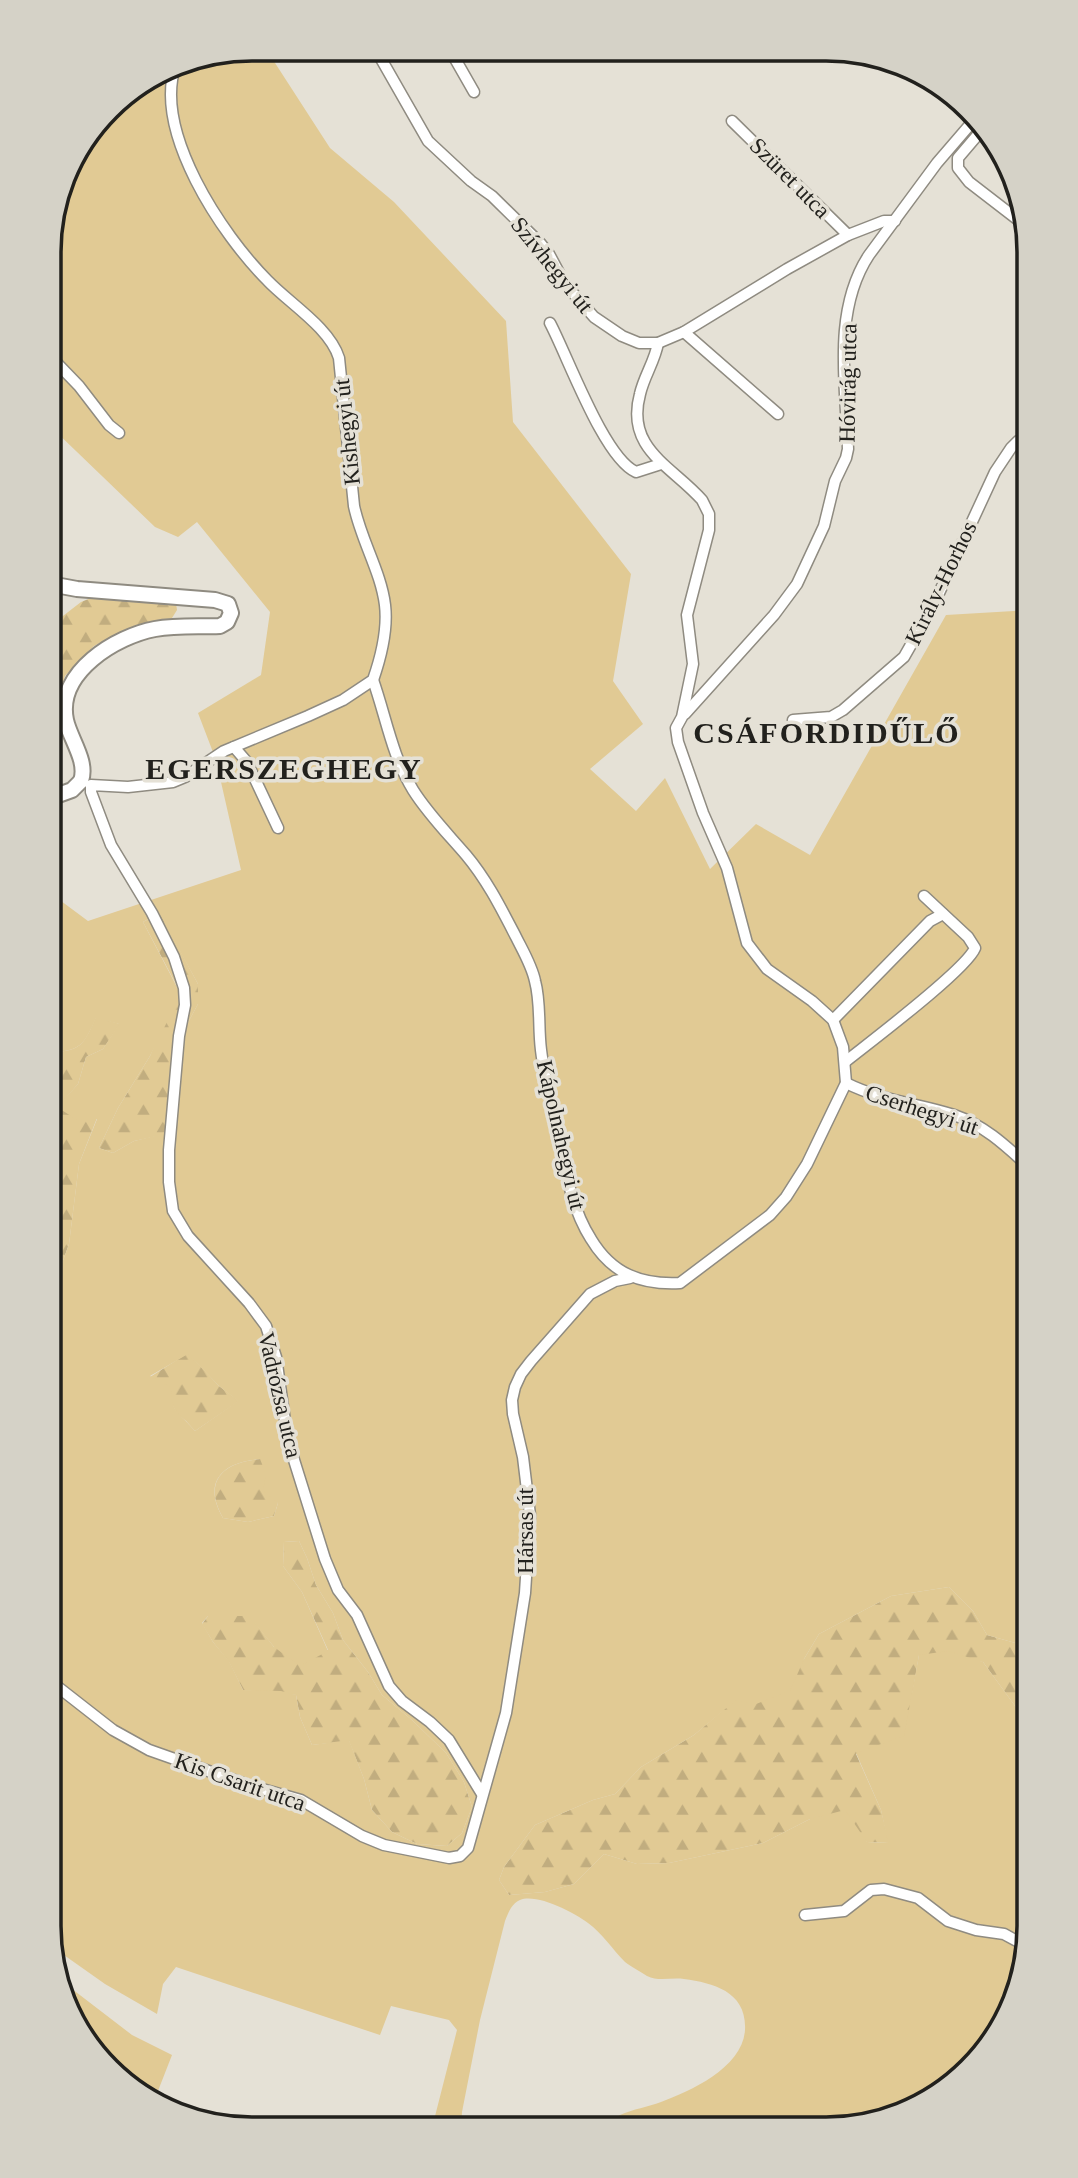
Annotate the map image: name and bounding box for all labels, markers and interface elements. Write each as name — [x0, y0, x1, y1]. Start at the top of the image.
street label: Szüret utca — [745, 133, 835, 223]
street label: Szívhegyi út — [506, 212, 598, 318]
street label: Hóvirág utca — [834, 323, 862, 443]
street label: Kishegyi út — [329, 377, 365, 486]
street label: Király-Horhos — [900, 517, 982, 649]
district label: CSÁFORDIDŰLŐ — [693, 716, 961, 749]
district label: EGERSZEGHEGY — [145, 752, 423, 785]
street label: Kápolnahegyi út — [532, 1058, 590, 1213]
street label: Cserhegyi út — [863, 1080, 982, 1140]
street label: Vadrózsa utca — [253, 1330, 307, 1460]
street label: Hársas út — [513, 1487, 538, 1574]
street label: Kis Csarit utca — [171, 1748, 309, 1816]

